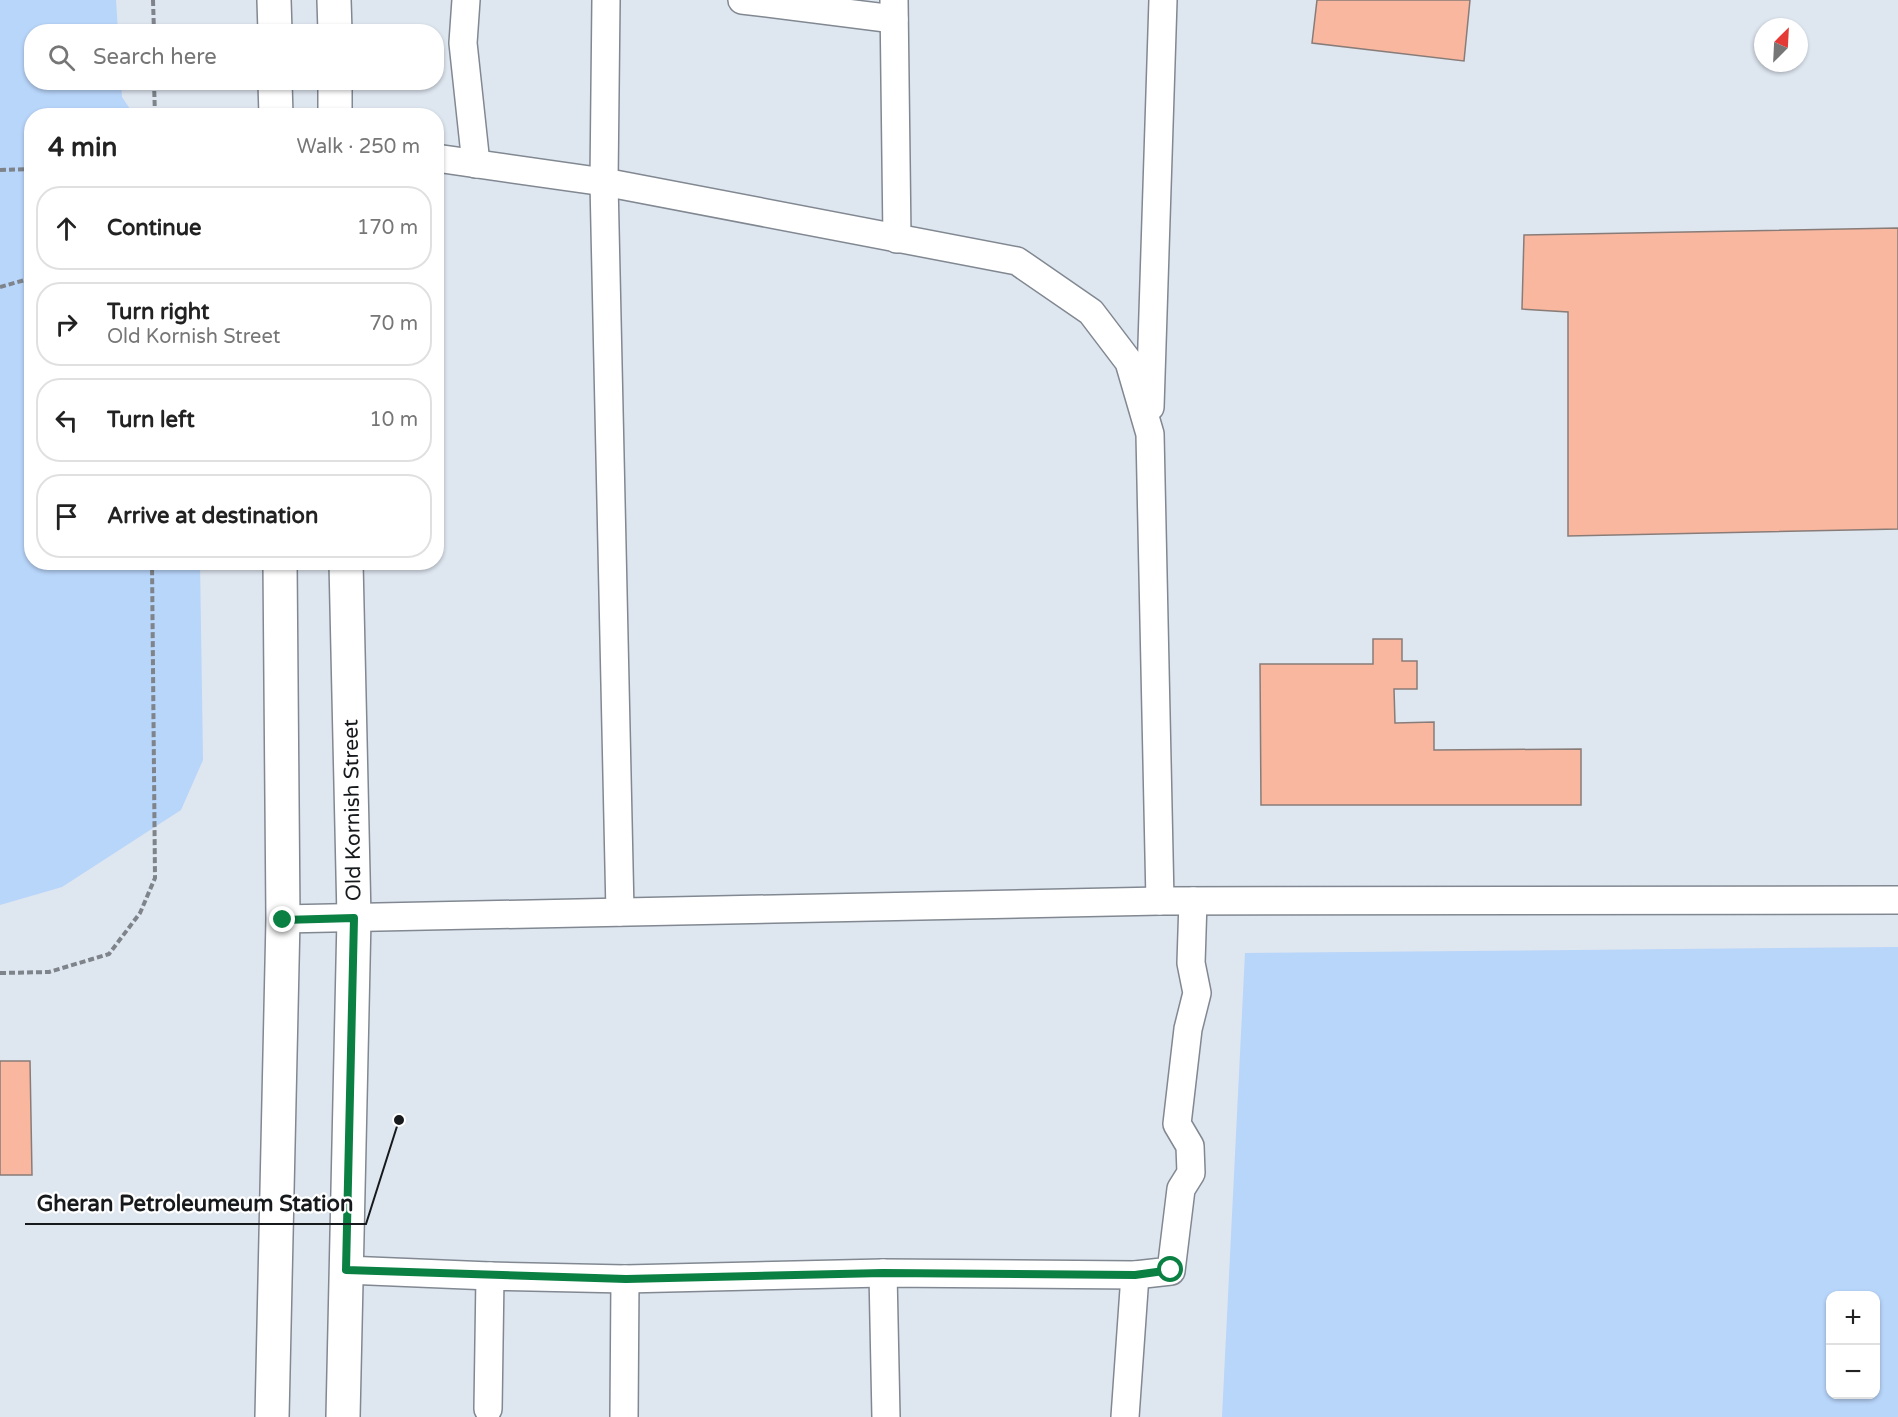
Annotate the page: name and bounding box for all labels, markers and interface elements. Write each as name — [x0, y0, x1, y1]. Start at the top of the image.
north arrow — [1754, 18, 1808, 72]
search box — [24, 24, 444, 90]
icon: search — [45, 41, 78, 74]
text: Search here — [93, 44, 217, 70]
text: 4 min — [48, 132, 117, 163]
text: Walk · 250 m — [297, 135, 420, 159]
icon: ahead — [50, 212, 83, 245]
text: Continue — [107, 215, 202, 241]
text: 170 m — [357, 216, 418, 240]
text: Turn right — [107, 299, 209, 325]
icon: right — [50, 308, 83, 341]
text: 70 m — [369, 312, 418, 336]
text: Old Kornish Street — [107, 325, 280, 349]
icon: left — [50, 404, 83, 437]
text: Turn left — [107, 407, 195, 433]
text: 10 m — [369, 408, 418, 432]
icon: arrive — [50, 500, 83, 533]
text: Arrive at destination — [107, 503, 318, 529]
street label: Old Kornish Street — [338, 719, 367, 901]
route end — [269, 906, 295, 932]
callout: Gheran Petroleumeum Station — [25, 1184, 366, 1224]
text: Gheran Petroleumeum Station — [37, 1191, 353, 1217]
route start — [1157, 1256, 1183, 1282]
map controls — [1826, 1291, 1880, 1399]
button: + — [1826, 1291, 1880, 1345]
button: − — [1826, 1345, 1880, 1399]

